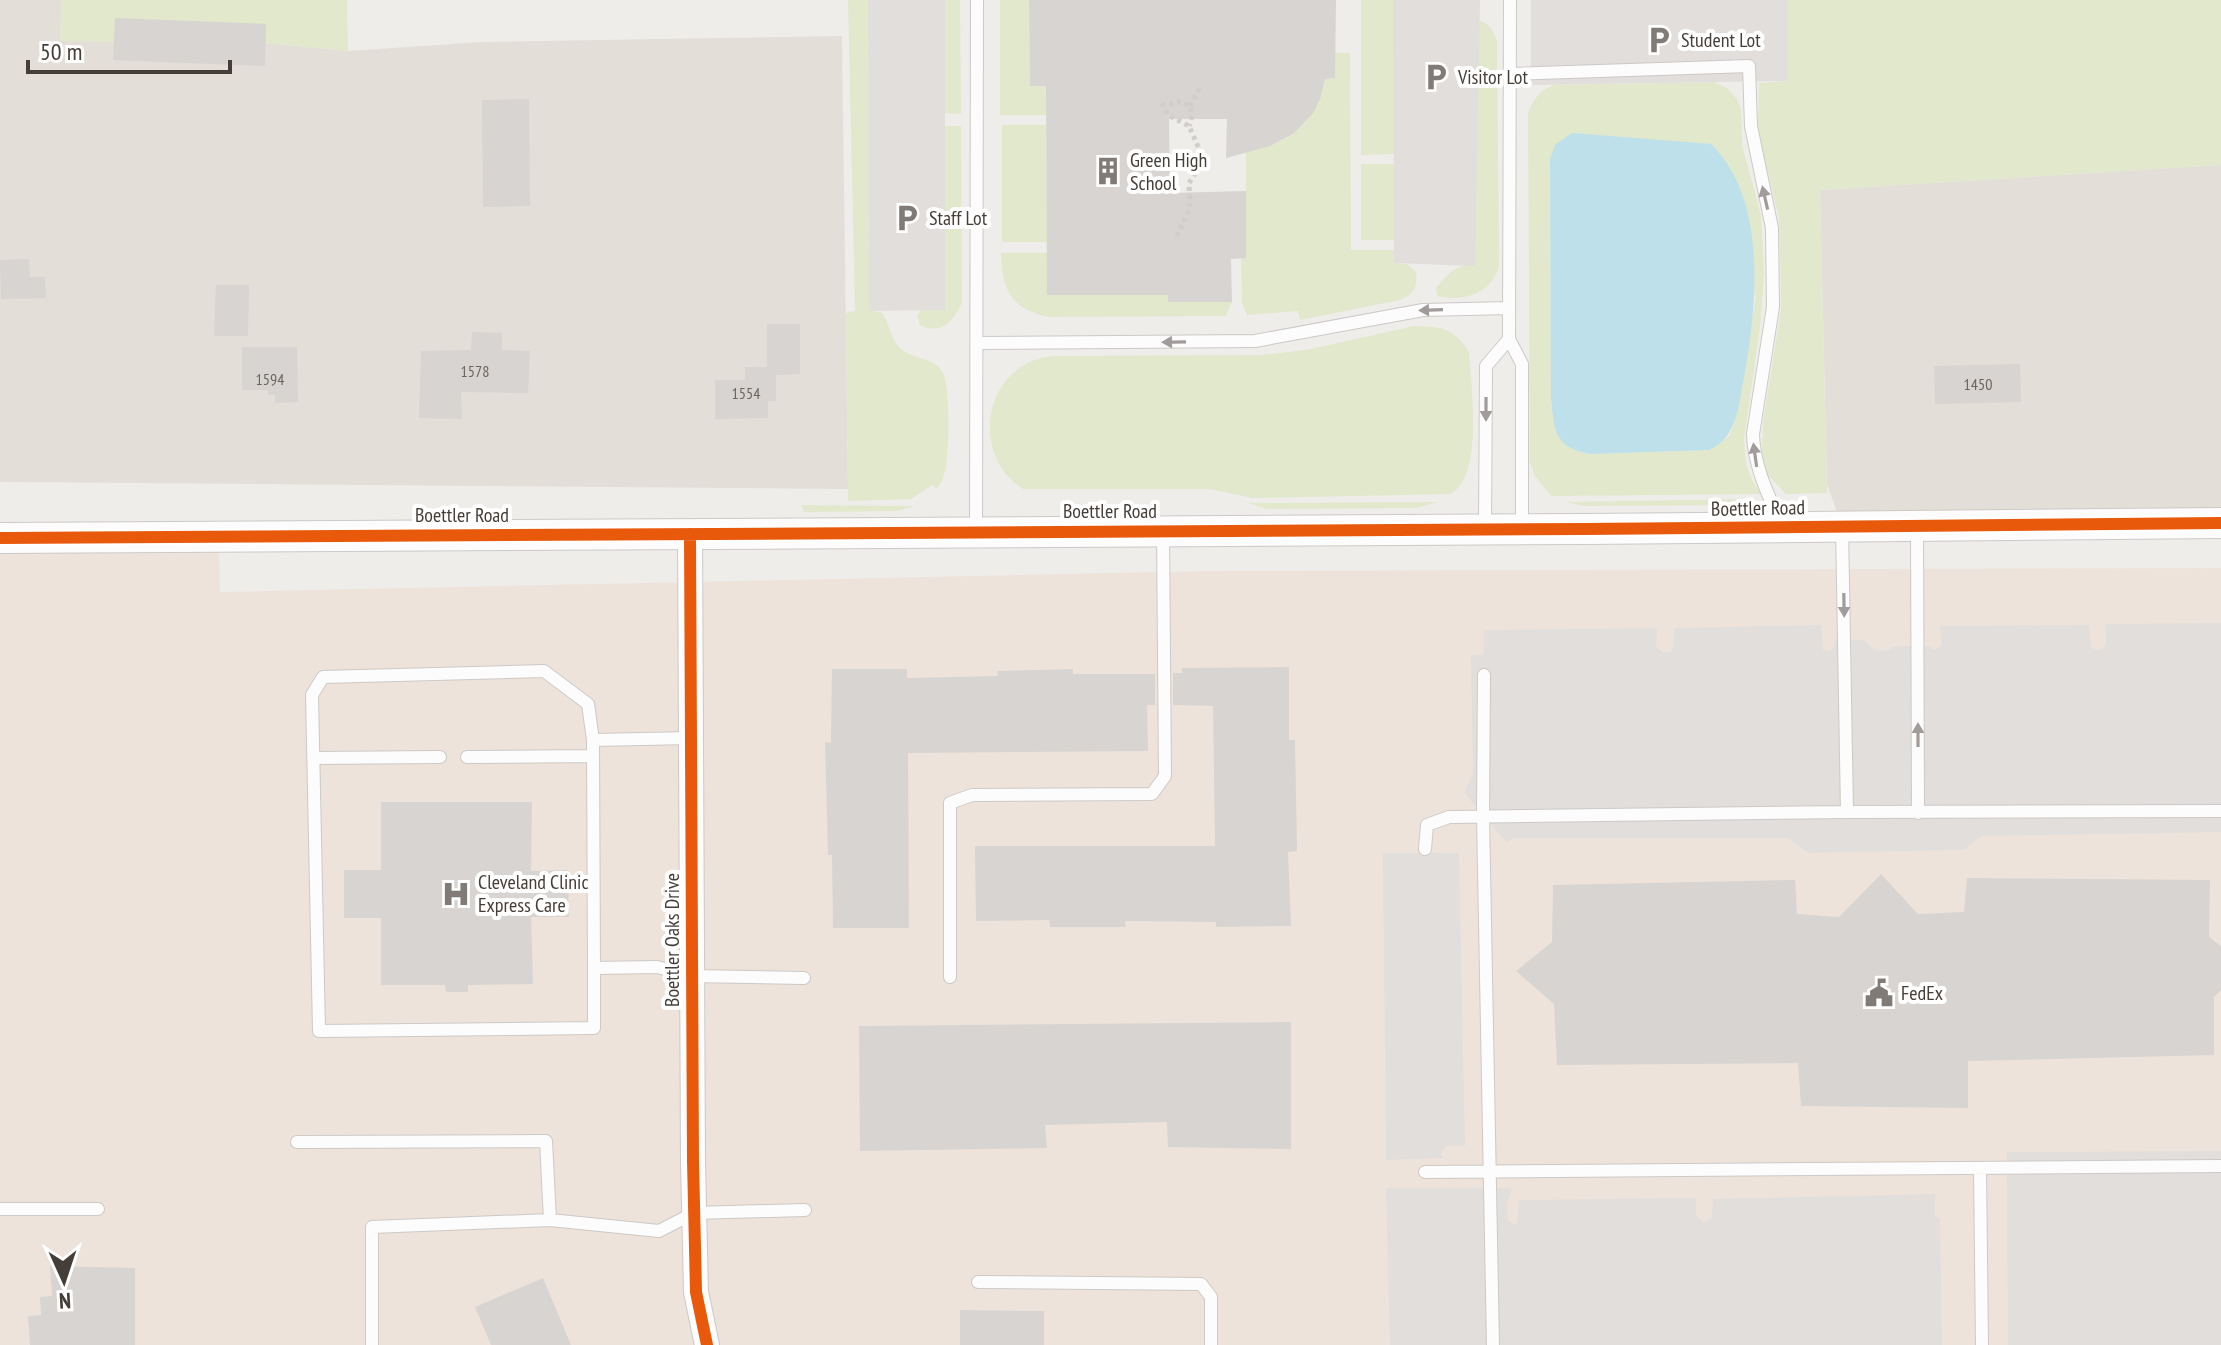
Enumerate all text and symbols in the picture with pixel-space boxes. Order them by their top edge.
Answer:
scale bar [28,24,230,74]
parking icon: Student Lot [1644,25,1674,55]
place label: Student Lot [1681,27,1761,53]
text: 50 m [40,36,82,67]
parking icon: Visitor Lot [1421,62,1451,92]
place label: Visitor Lot [1457,64,1528,90]
place label: Green High School [1130,147,1207,196]
building icon: Green High School [1093,156,1123,186]
one-way arrow [1758,185,1771,210]
parking icon: Staff Lot [892,203,922,233]
place label: Staff Lot [929,205,988,231]
one-way arrow [1418,304,1443,317]
one-way arrow [1161,336,1186,348]
house number: 1578 [461,361,489,381]
house number: 1594 [256,369,284,389]
house number: 1450 [1964,374,1992,394]
house number: 1554 [732,383,760,403]
one-way arrow [1480,397,1492,422]
one-way arrow [1748,442,1761,467]
street label: Boettler Road [1711,494,1805,522]
street label: Boettler Road [1063,498,1157,524]
street label: Boettler Road [415,502,509,528]
one-way arrow [1837,593,1850,618]
one-way arrow [1912,722,1924,747]
place label: Cleveland Clinic Express Care [478,869,589,918]
street label: Boettler Oaks Drive [659,873,685,1007]
hospital icon: Cleveland Clinic Express Care [441,879,471,909]
public building icon: FedEx [1864,978,1894,1008]
place label: FedEx [1901,980,1943,1006]
north arrow [24,1241,104,1321]
text: N [58,1287,72,1315]

